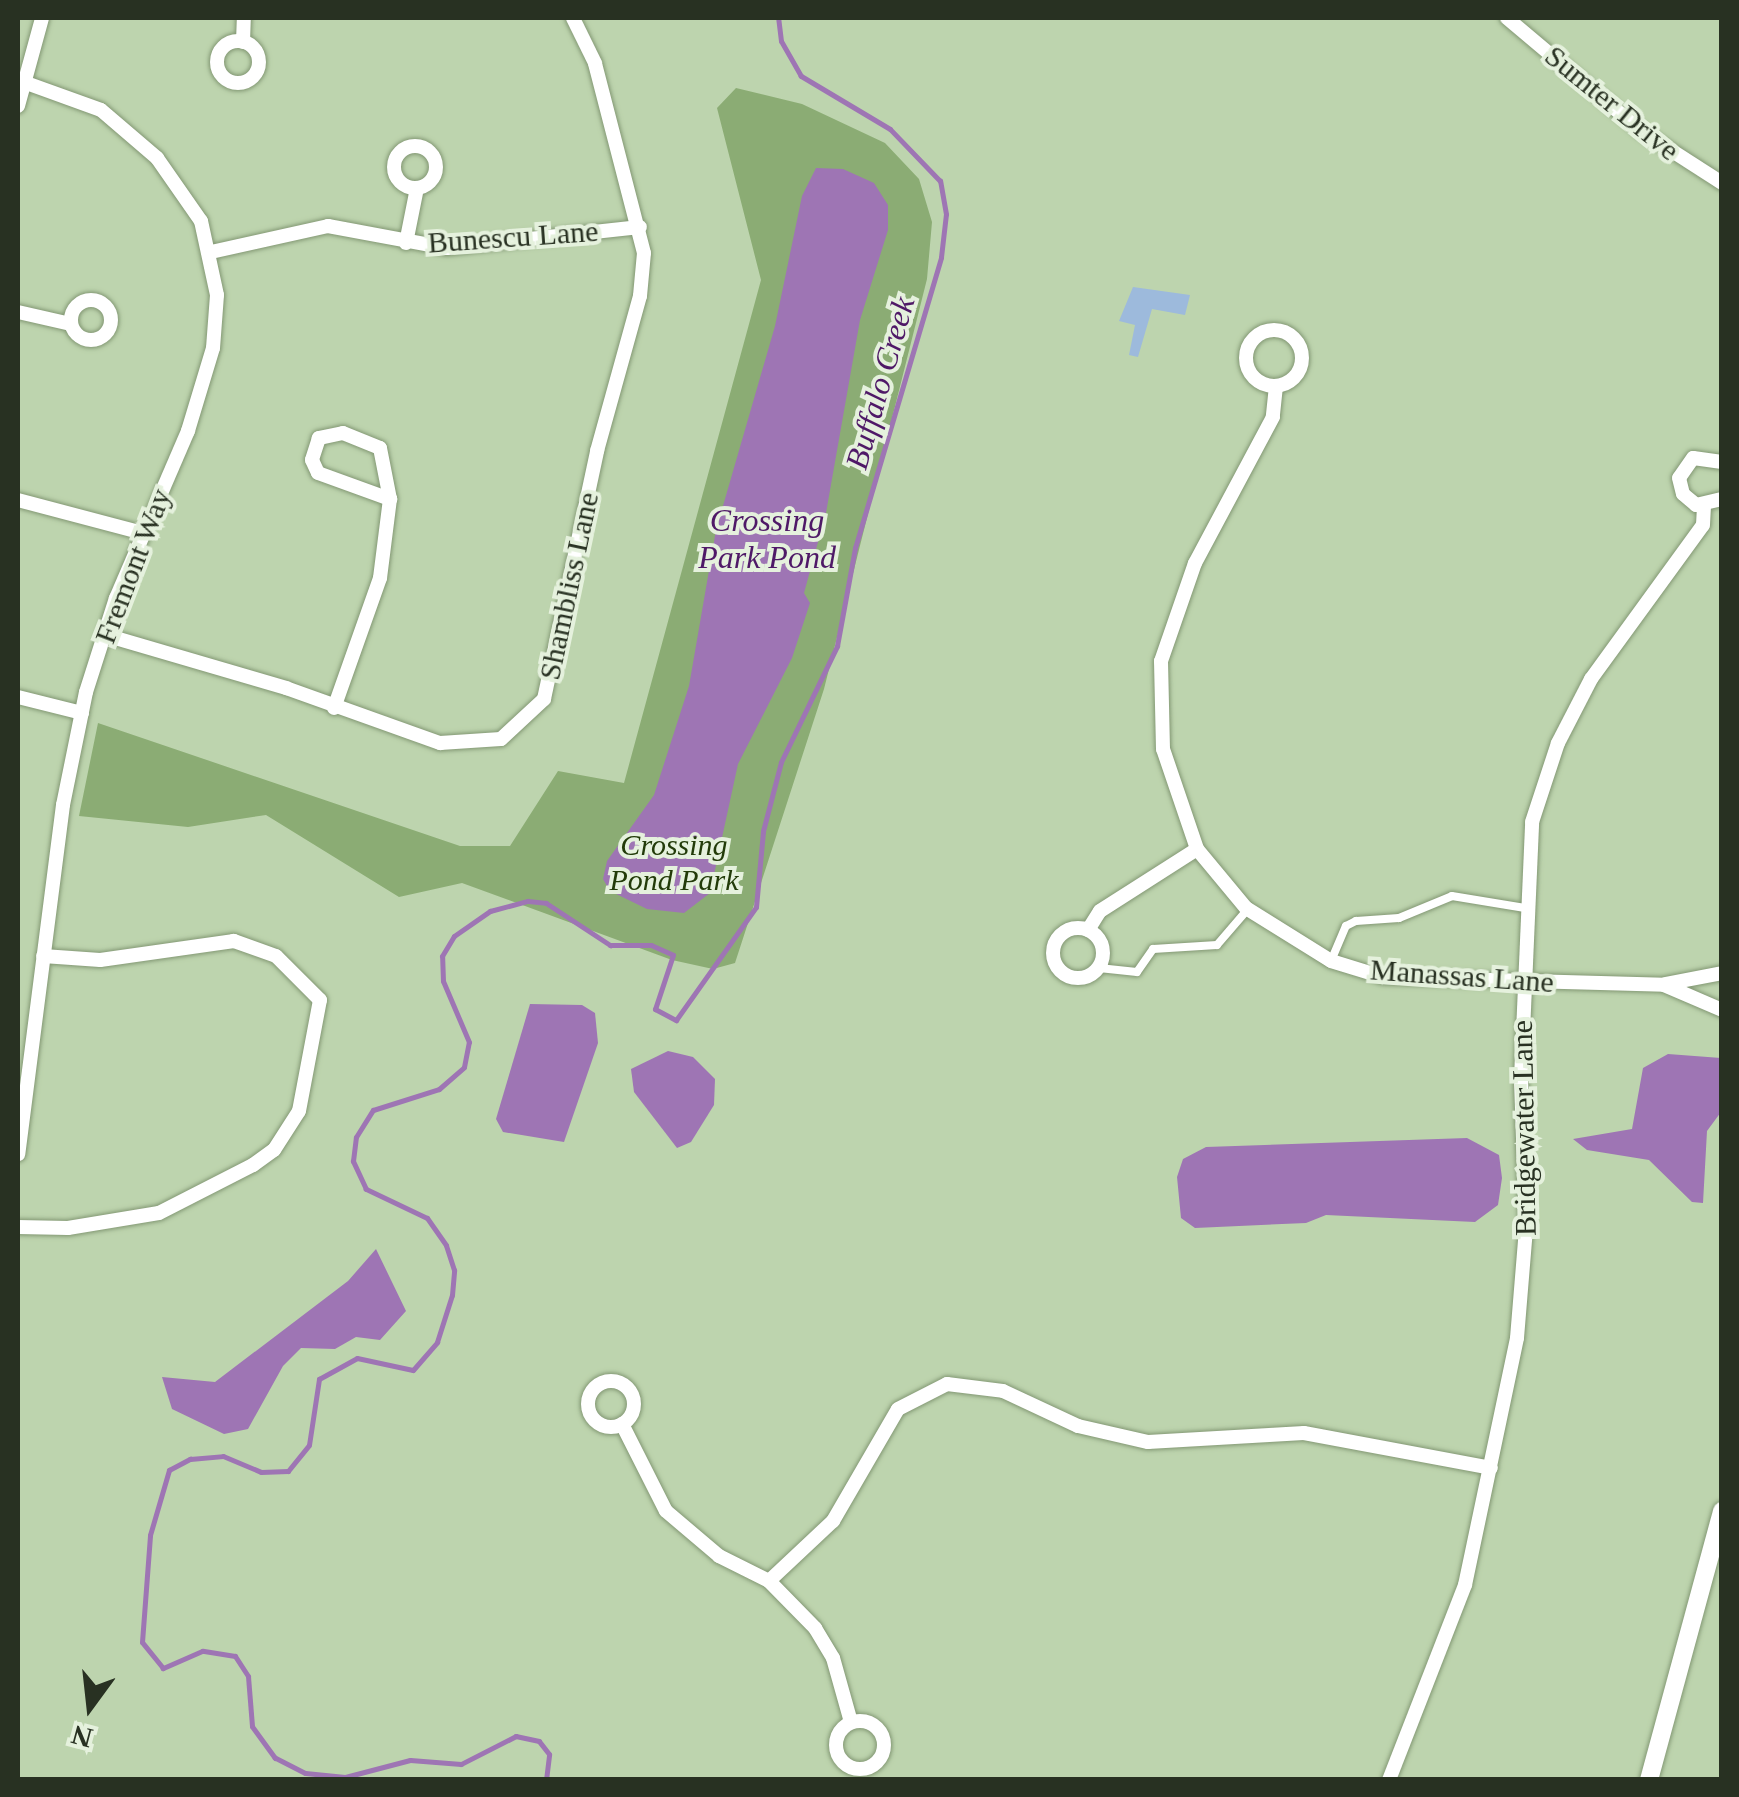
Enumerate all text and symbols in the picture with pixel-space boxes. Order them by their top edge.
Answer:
street label: Sumter Drive [1538,38,1686,168]
street label: Bunescu Lane [427,213,599,261]
water label: Buffalo Creek [837,292,923,474]
street label: Fremont Way [87,483,179,649]
street label: Shambliss Lane [532,489,606,683]
water label: Crossing Park Pond [698,502,836,577]
park label: Crossing Pond Park [609,827,739,898]
street label: Manassas Lane [1369,952,1555,1000]
street label: Bridgewater Lane [1504,1020,1544,1236]
north arrow [40,1657,140,1757]
text: N [68,1719,96,1754]

